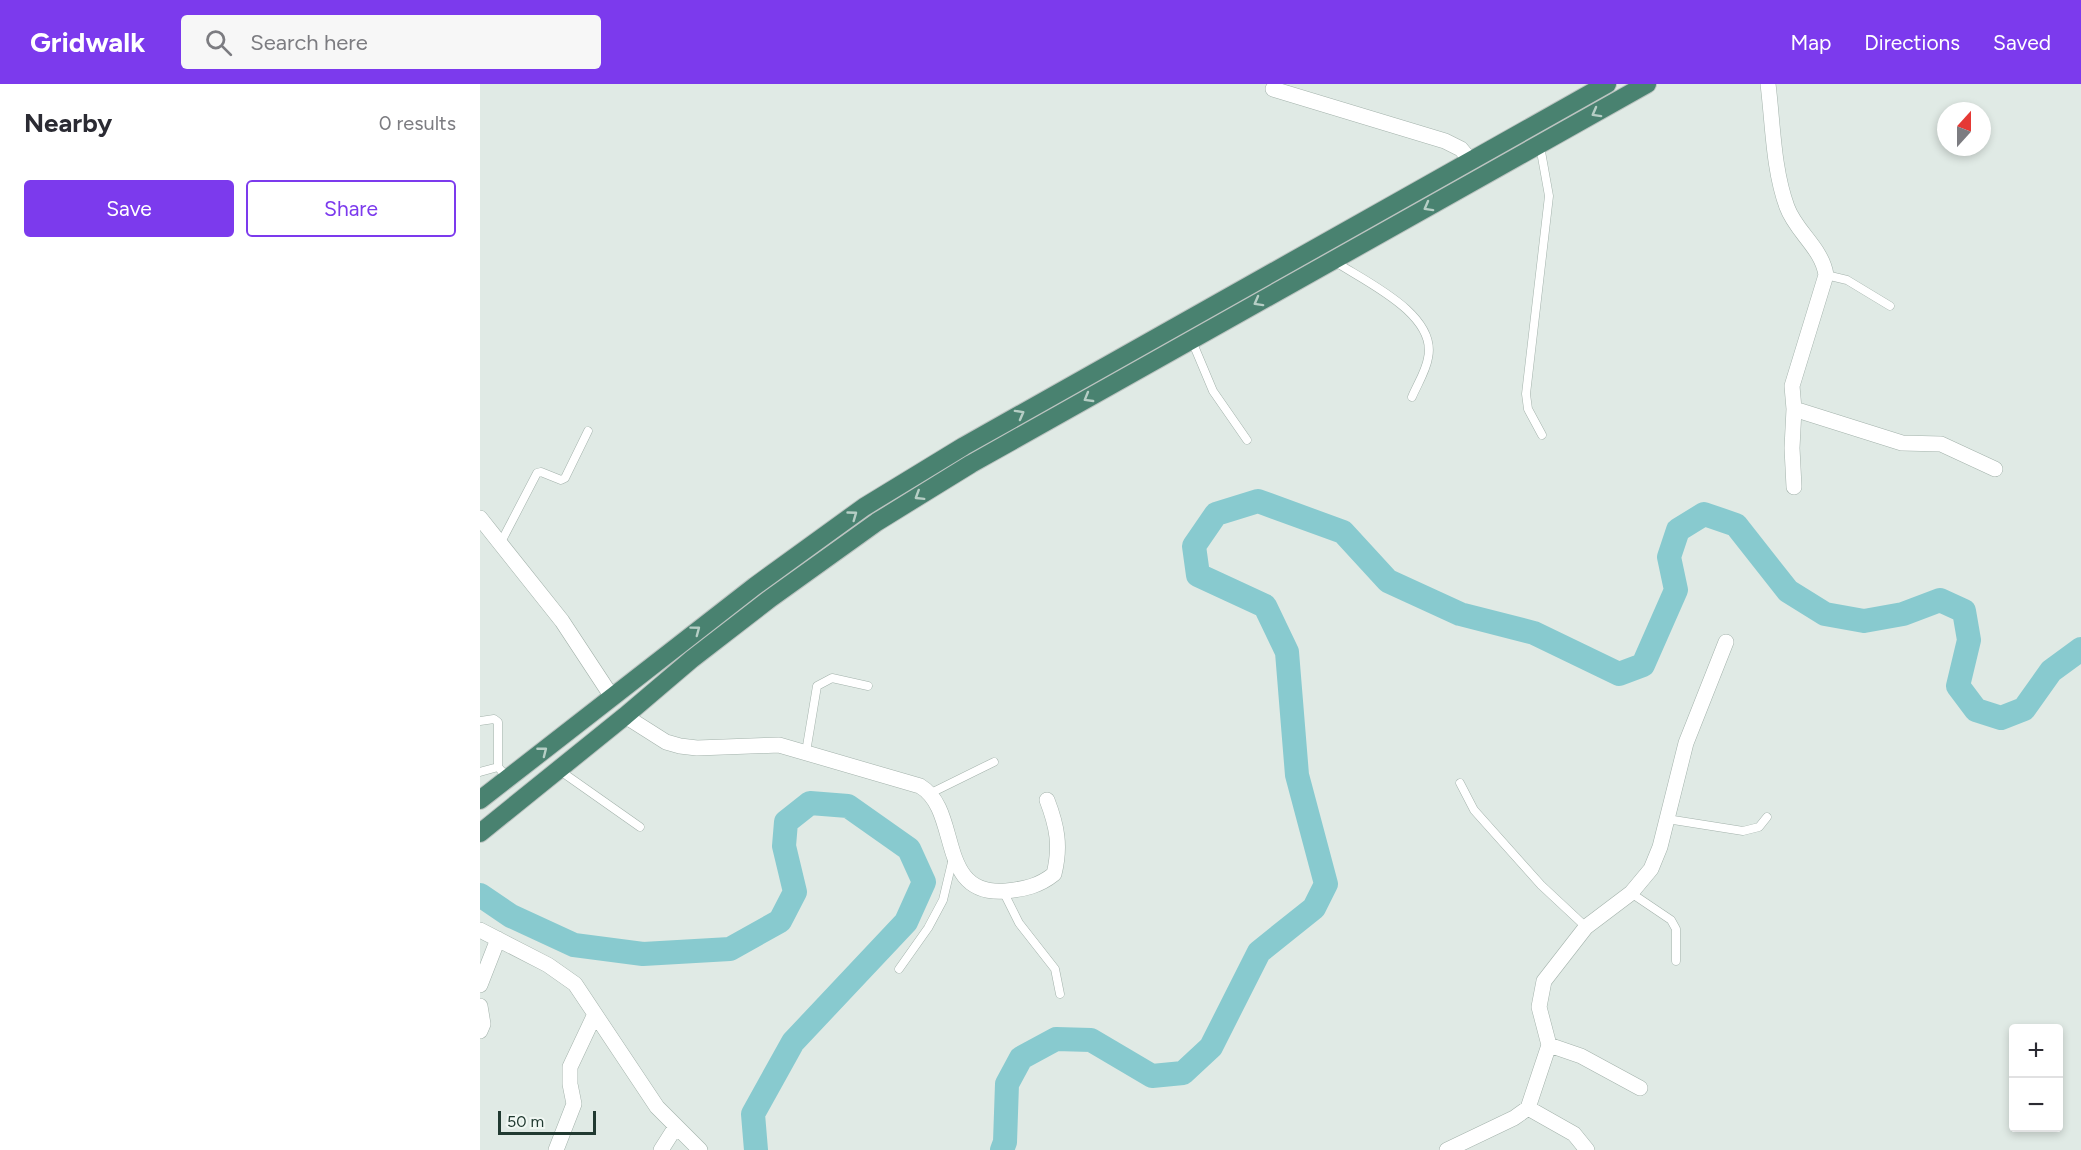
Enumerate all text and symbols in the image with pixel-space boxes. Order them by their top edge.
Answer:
search box [181,15,601,69]
text: Gridwalk [30,25,145,59]
icon: search [202,26,235,59]
text: Search here [250,29,368,56]
text: Map [1790,30,1831,55]
text: Directions [1864,30,1960,55]
text: Saved [1993,30,2051,55]
north arrow [1937,102,1991,156]
one-way arrow [1592,105,1602,117]
text: Nearby [24,107,112,139]
text: 0 results [379,111,456,135]
button: Save [24,180,234,237]
button: Share [246,180,456,237]
one-way arrow [1424,200,1434,211]
one-way arrow [1253,295,1264,306]
one-way arrow [1084,391,1094,402]
one-way arrow [1014,410,1024,421]
one-way arrow [915,488,925,500]
one-way arrow [846,511,857,522]
one-way arrow [689,627,700,638]
one-way arrow [536,747,547,758]
map controls [2009,1024,2063,1132]
button: + [2009,1024,2063,1078]
button: − [2009,1078,2063,1132]
scale bar [498,1108,596,1136]
text: 50 m [507,1112,544,1131]

